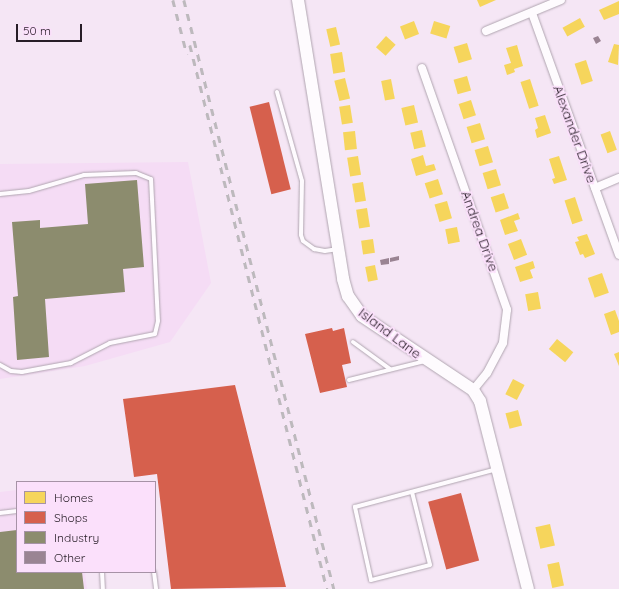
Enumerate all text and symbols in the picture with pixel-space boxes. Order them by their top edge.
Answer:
scale bar [18,16,84,42]
text: 50 m [23,23,51,38]
street label: Alexander Drive [550,83,600,185]
street label: Andrea Drive [458,188,502,274]
street label: Island Lane [355,304,425,362]
legend [16,481,156,573]
text: Homes [54,490,93,505]
text: Shops [54,510,88,525]
text: Industry [54,530,99,545]
text: Other [54,550,85,565]

